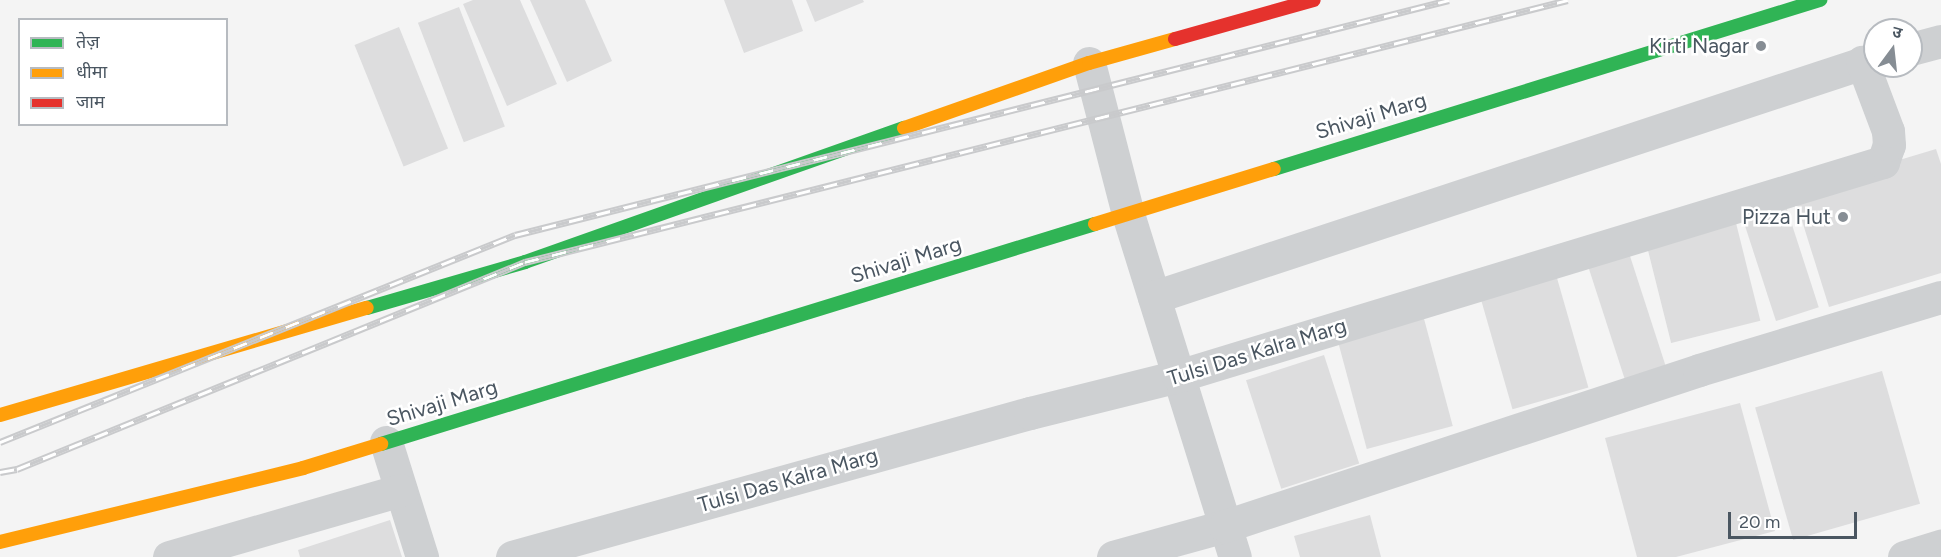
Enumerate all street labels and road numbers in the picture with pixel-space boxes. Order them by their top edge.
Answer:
street label: Shivaji Marg [1313,87,1429,145]
street label: Shivaji Marg [848,231,964,289]
street label: Tulsi Das Kalra Marg [1164,313,1350,391]
street label: Shivaji Marg [384,374,500,432]
street label: Tulsi Das Kalra Marg [695,442,881,518]

